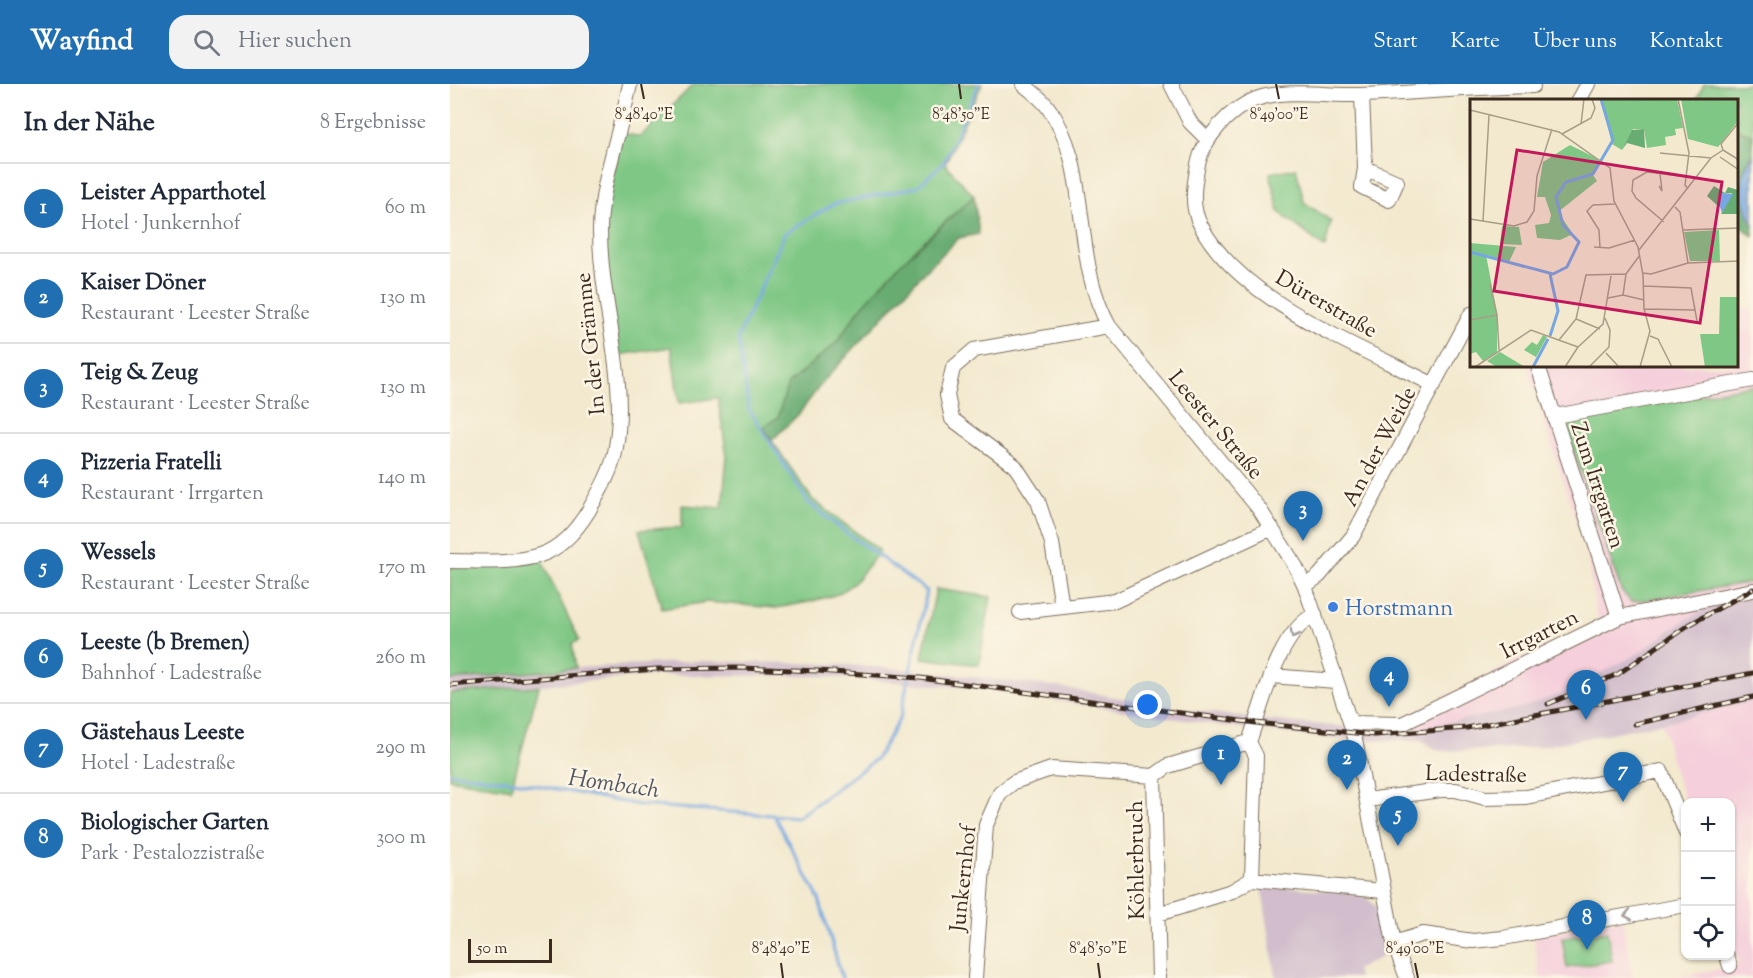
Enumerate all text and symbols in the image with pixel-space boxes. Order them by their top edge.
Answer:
search box [169,15,589,69]
text: Wayfind [30,22,133,62]
icon: search [190,26,223,59]
text: Hier suchen [238,26,352,58]
text: Start [1373,27,1417,57]
text: Karte [1450,27,1500,57]
text: Über uns [1533,27,1617,57]
text: Kontakt [1650,27,1723,57]
inset map [1470,99,1738,368]
text: In der Nähe [24,105,155,142]
text: 8°48'40"E [615,105,673,126]
text: 8°48'50"E [932,105,990,126]
text: 8°49'00"E [1250,105,1308,126]
text: 8 Ergebnisse [320,109,426,138]
text: Leister Apparthotel [81,178,266,210]
text: 1 [40,194,47,223]
text: 60 m [385,194,426,223]
text: Hotel · Junkernhof [81,210,241,239]
street label: Dürerstraße [1268,263,1383,348]
text: Kaiser Döner [81,268,206,300]
street label: In der Grämme [569,271,615,417]
text: 2 [39,284,48,313]
text: 130 m [380,284,426,313]
text: Restaurant · Leester Straße [81,300,310,329]
text: Teig & Zeug [81,358,198,390]
street label: Leester Straße [1159,364,1270,488]
text: 3 [39,374,48,403]
text: 130 m [380,374,426,403]
street label: An der Weide [1336,382,1426,513]
text: Restaurant · Leester Straße [81,390,310,419]
street label: Zum Irrgarten [1561,419,1632,553]
text: Pizzeria Fratelli [81,448,222,480]
text: 4 [38,464,49,493]
text: 140 m [378,464,426,493]
text: Restaurant · Irrgarten [81,480,264,509]
pin: 3 [1284,492,1322,541]
text: Wessels [81,538,156,570]
text: 5 [40,554,47,583]
text: 170 m [378,554,426,583]
text: Restaurant · Leester Straße [81,570,310,599]
place label: Horstmann [1345,594,1453,626]
marker: Horstmann [1326,600,1340,614]
street label: Irrgarten [1496,603,1585,669]
text: Leeste (b Bremen) [81,628,250,660]
one-way arrow [1290,628,1301,638]
text: 6 [39,644,48,673]
text: 260 m [375,644,426,673]
pin: 4 [1370,658,1408,707]
text: Bahnhof · Ladestraße [81,660,262,689]
pin: 6 [1566,670,1606,720]
your location [1133,690,1162,719]
text: Gästehaus Leeste [81,718,244,750]
text: 7 [38,734,49,763]
text: 290 m [376,734,426,763]
pin: 1 [1202,736,1240,785]
pin: 2 [1328,740,1366,790]
text: Hotel · Ladestraße [81,750,236,779]
pin: 7 [1604,752,1642,802]
street label: Ladestraße [1425,759,1527,793]
water label: Hombach [566,762,662,808]
pin: 5 [1378,796,1418,846]
map controls [1681,798,1735,960]
button: + [1681,798,1735,852]
street label: Köhlerbruch [1121,800,1155,920]
text: Biologischer Garten [81,808,269,840]
street label: Junkernhof [943,822,987,934]
text: 8 [39,824,49,853]
text: 300 m [376,824,426,853]
text: Park · Pestalozzistraße [81,840,265,869]
button: − [1681,852,1735,906]
pin: 8 [1568,900,1606,950]
button: locate [1681,906,1735,960]
one-way arrow [1623,908,1633,921]
scale bar [468,936,552,964]
text: 50 m [477,938,508,961]
text: 8°48'40"E [752,939,810,960]
text: 8°48'50"E [1069,939,1127,960]
text: 8°49'00"E [1386,939,1444,960]

